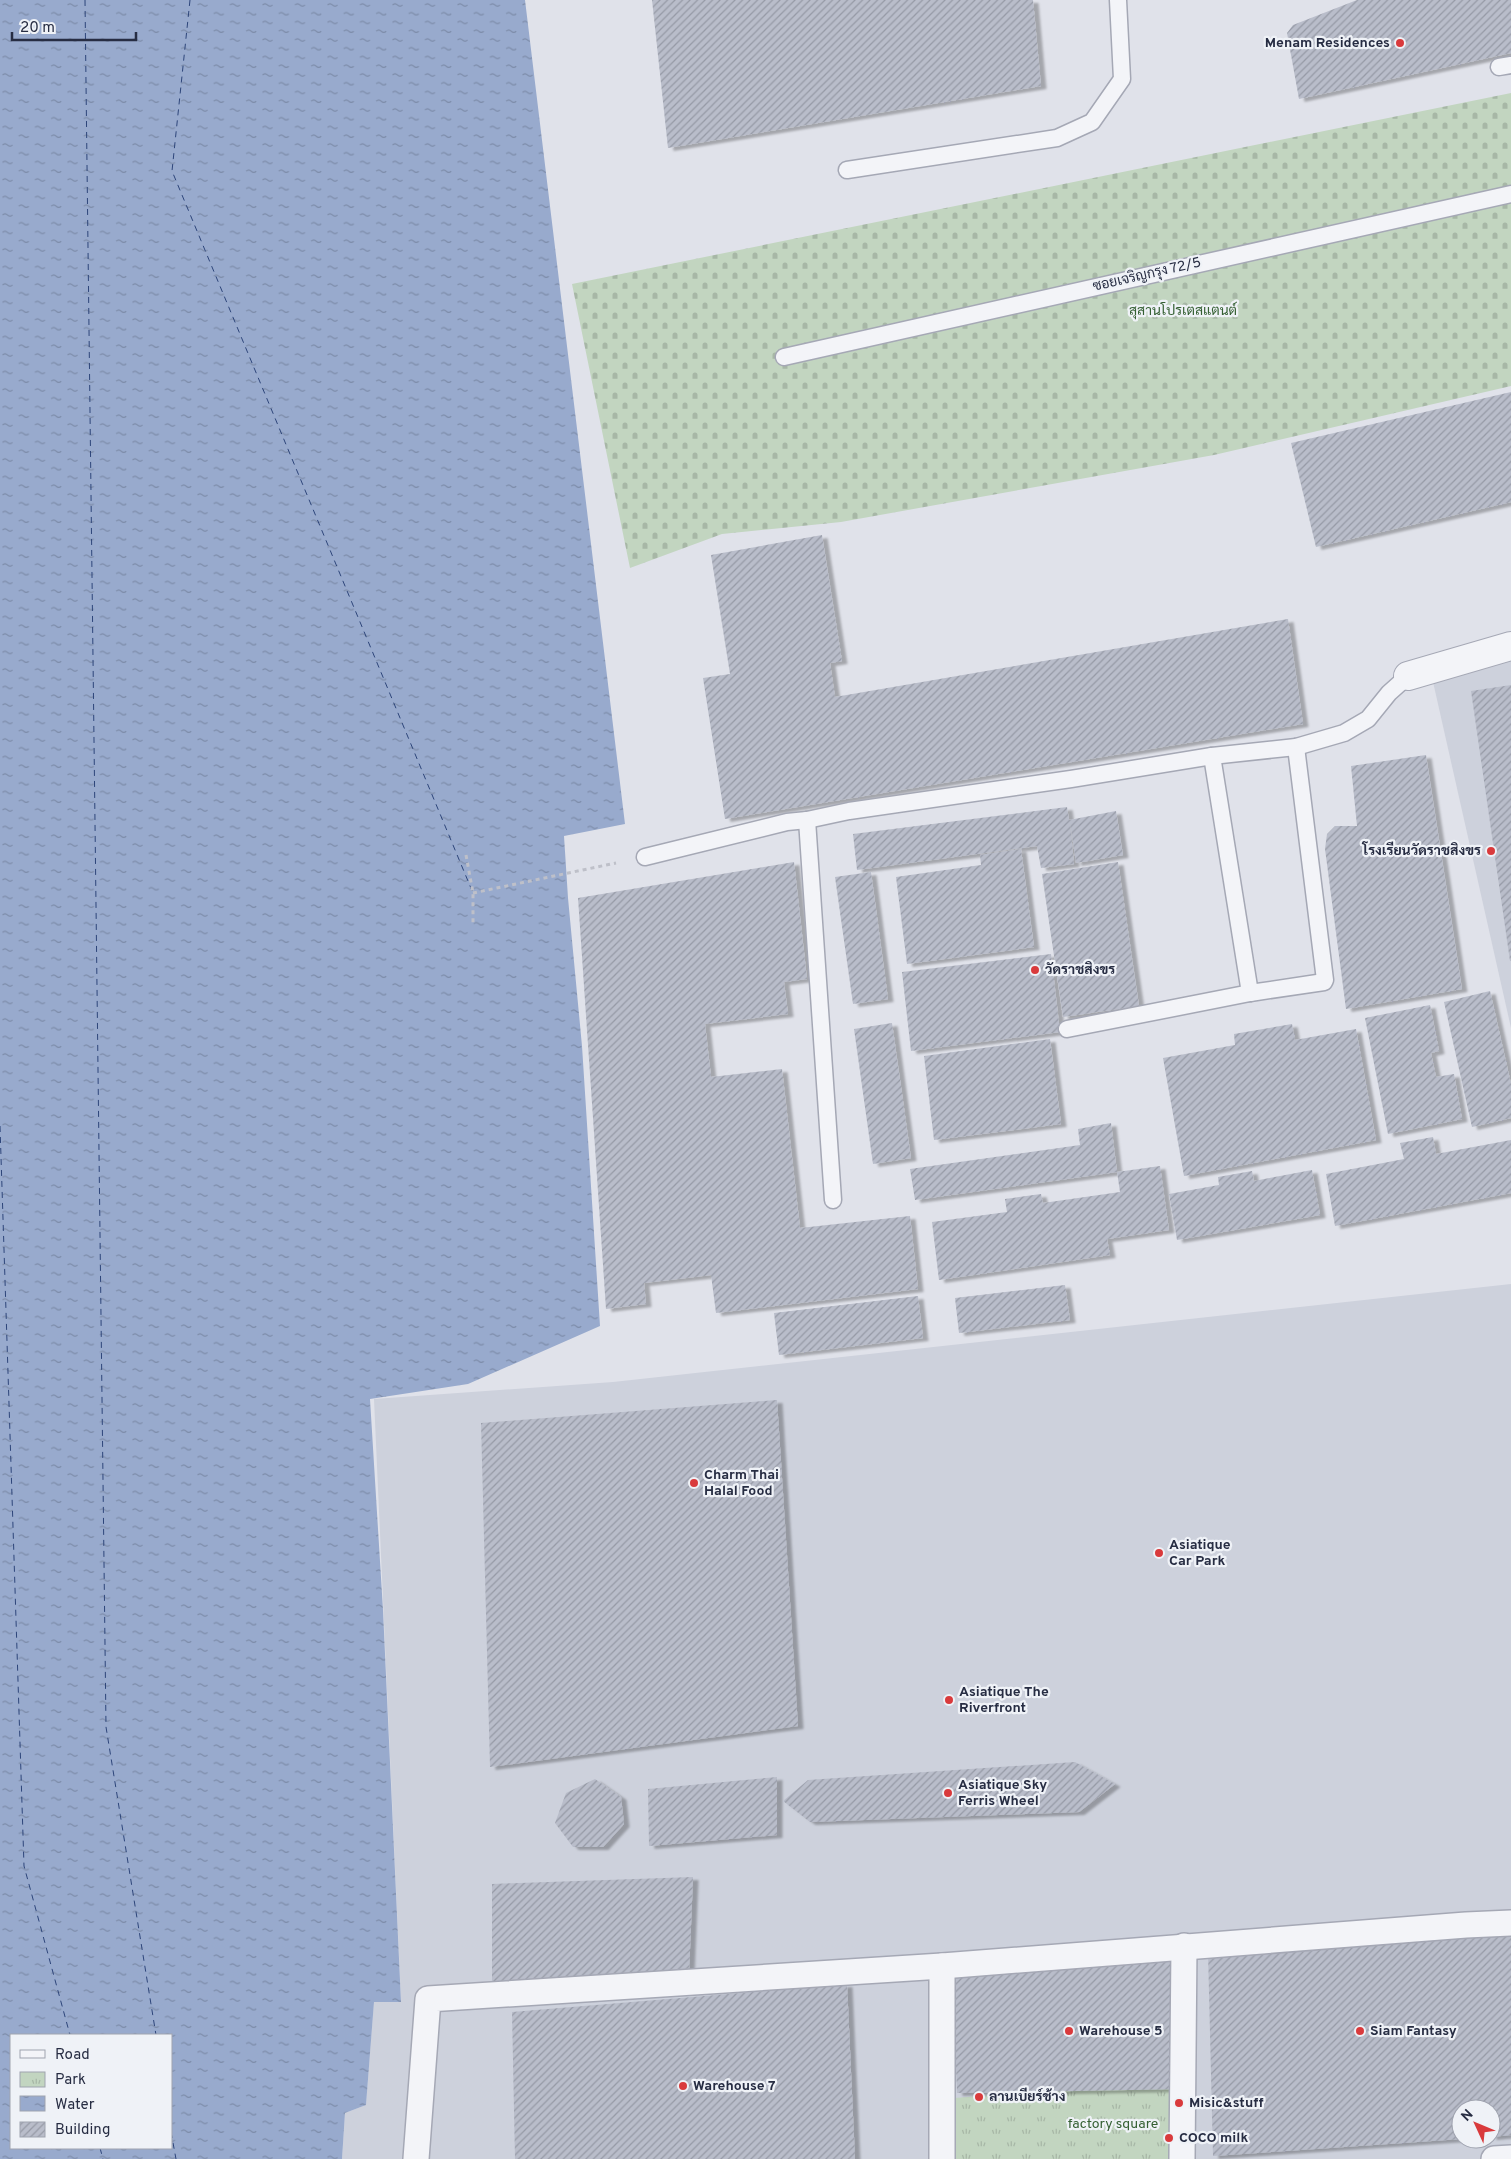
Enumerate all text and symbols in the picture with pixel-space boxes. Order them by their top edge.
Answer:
scale bar [12,10,136,42]
text: 20 m [20,19,55,38]
place label: Menam Residences [1265,35,1390,52]
marker: Menam Residences [1394,37,1406,49]
street label: ซอยเจริญกรุง 72/5 [1091,253,1203,296]
park label: สุสานโปรเตสแตนต์ [1129,301,1237,320]
place label: โรงเรียนวัดราชสิงขร [1361,841,1481,860]
marker: โรงเรียนวัดราชสิงขร [1485,845,1497,857]
place label: วัดราชสิงขร [1045,961,1115,979]
marker: วัดราชสิงขร [1029,964,1041,976]
place label: Charm Thai Halal Food [704,1467,779,1500]
marker: Charm Thai Halal Food [688,1477,700,1489]
place label: Asiatique Car Park [1169,1537,1231,1570]
marker: Asiatique Car Park [1153,1547,1165,1559]
place label: Asiatique The Riverfront [959,1684,1049,1717]
marker: Asiatique The Riverfront [943,1694,955,1706]
place label: Asiatique Sky Ferris Wheel [958,1777,1047,1810]
marker: Asiatique Sky Ferris Wheel [942,1787,954,1799]
place label: Warehouse 5 [1079,2023,1163,2040]
place label: Siam Fantasy [1370,2023,1457,2040]
marker: Warehouse 5 [1063,2025,1075,2037]
marker: Siam Fantasy [1354,2025,1366,2037]
legend [10,2034,172,2149]
text: Road [55,2046,90,2065]
text: Park [55,2071,86,2090]
place label: Warehouse 7 [693,2078,776,2095]
marker: Warehouse 7 [677,2080,689,2092]
place label: ลานเบียร์ช้าง [989,2087,1066,2106]
marker: ลานเบียร์ช้าง [973,2091,985,2103]
place label: Misic&stuff [1189,2095,1264,2112]
text: Water [55,2096,95,2115]
marker: Misic&stuff [1173,2097,1185,2109]
north arrow [1451,2099,1501,2149]
text: N [1458,2106,1477,2126]
park label: factory square [1068,2116,1158,2133]
text: Building [55,2121,110,2140]
place label: COCO milk [1179,2130,1248,2147]
marker: COCO milk [1163,2132,1175,2144]

